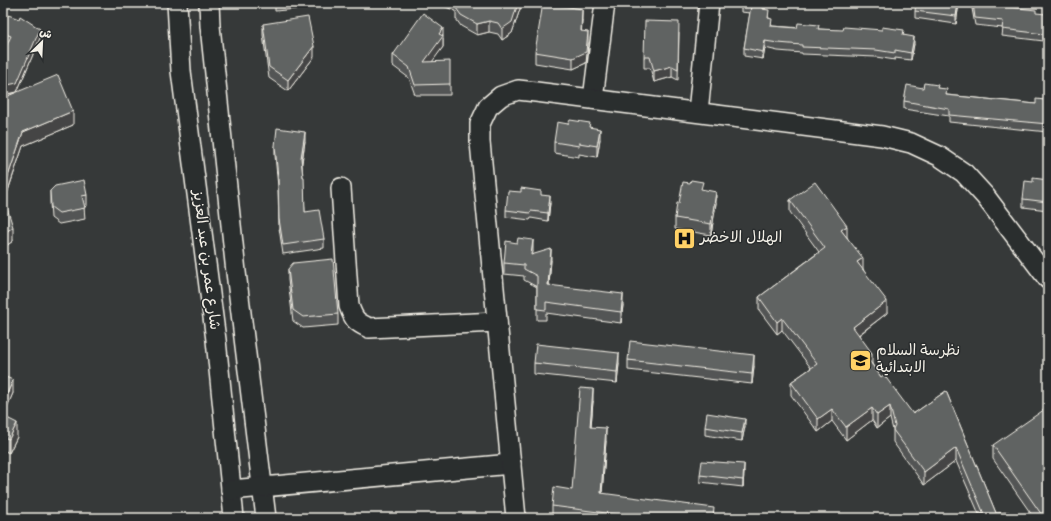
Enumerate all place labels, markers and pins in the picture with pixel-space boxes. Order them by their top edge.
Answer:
hospital icon: الهلال الاخضر [672,225,698,251]
place label: الهلال الاخضر [699,228,782,248]
place label: نظرسة السلام الابتدائية [876,341,960,378]
school or university icon: نظرسة السلام الابتدائية [847,347,873,373]

